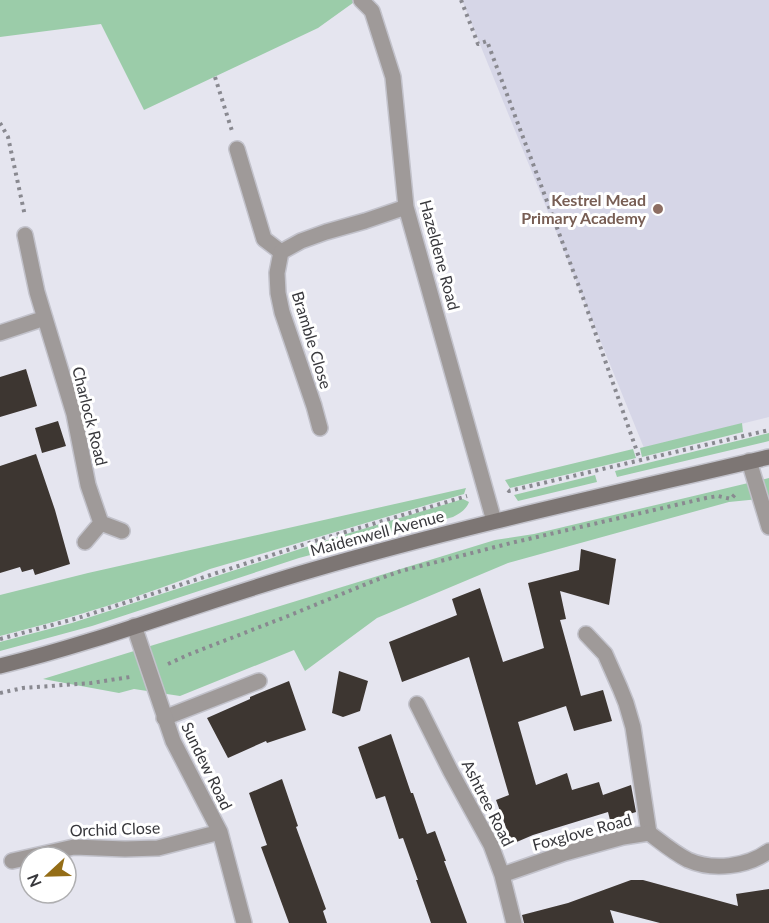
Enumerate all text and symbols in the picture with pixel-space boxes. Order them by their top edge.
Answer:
place label: Kestrel Mead Primary Academy [521,190,647,227]
street label: Hazeldene Road [417,198,464,312]
marker: Kestrel Mead Primary Academy [651,202,665,216]
street label: Bramble Close [289,289,336,391]
street label: Charlock Road [69,364,112,467]
street label: Maidenwell Avenue [308,506,446,560]
street label: Sundew Road [178,719,237,813]
street label: Ashtree Road [459,756,518,849]
street label: Foxglove Road [530,809,634,854]
street label: Orchid Close [69,817,161,840]
north arrow [18,845,78,905]
text: N [23,872,45,890]

